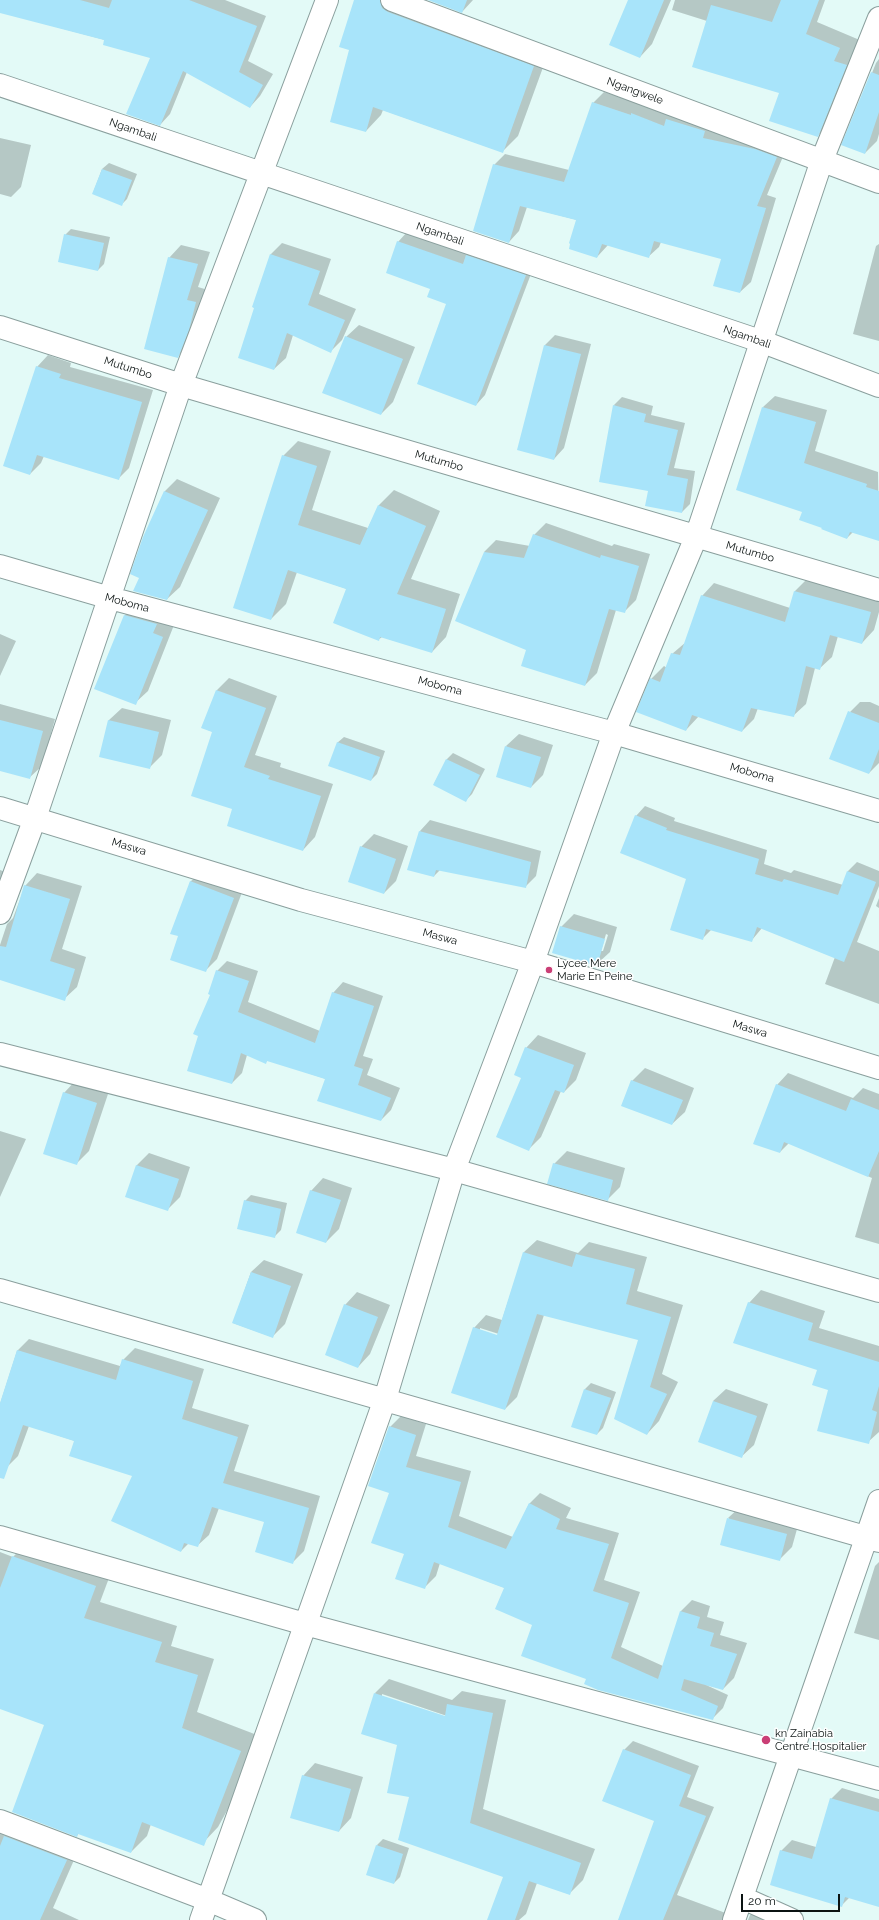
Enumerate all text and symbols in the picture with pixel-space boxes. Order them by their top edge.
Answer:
street label: Ngangwele [605,75,665,107]
street label: Ngambali [107,116,159,144]
street label: Ngambali [414,220,466,248]
street label: Ngambali [721,323,773,351]
street label: Mutumbo [102,354,154,382]
street label: Mutumbo [413,448,465,474]
street label: Mutumbo [724,539,776,565]
street label: Moboma [103,591,151,615]
street label: Moboma [416,674,464,698]
street label: Moboma [728,760,776,786]
street label: Maswa [110,835,148,859]
street label: Maswa [421,926,459,948]
place label: Lycee Mere Marie En Peine [557,957,632,983]
marker: Lycee Mere Marie En Peine [544,965,554,975]
street label: Maswa [731,1017,769,1041]
place label: kn Zainabia Centre Hospitalier [775,1727,866,1753]
marker: kn Zainabia Centre Hospitalier [760,1734,772,1746]
scale bar [743,1886,842,1912]
text: 20 m [748,1894,776,1908]

